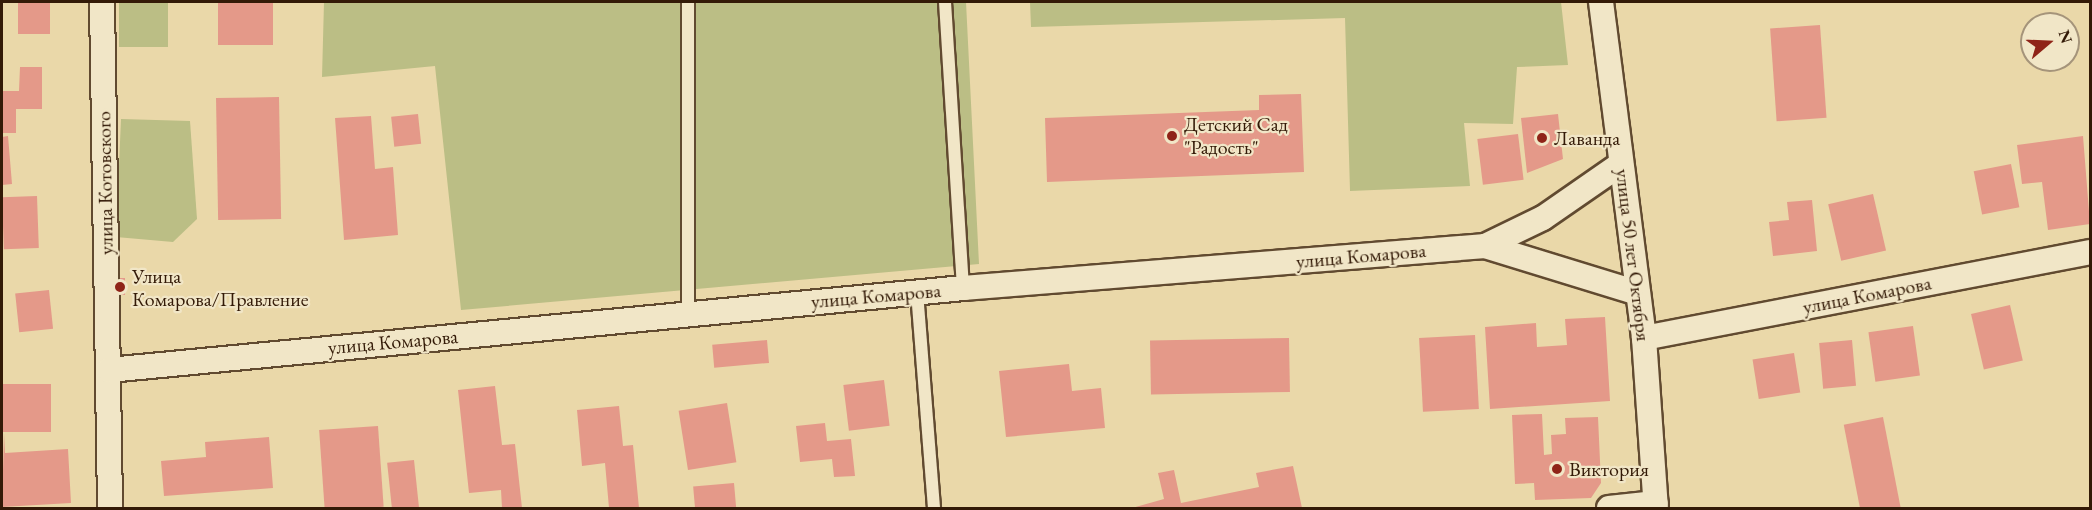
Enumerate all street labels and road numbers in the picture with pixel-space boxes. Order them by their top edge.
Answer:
street label: улица Котовского [92,111,118,255]
street label: улица 50 лет Октября [1611,167,1655,343]
street label: улица Комарова [1295,238,1427,274]
street label: улица Комарова [1801,271,1933,319]
street label: улица Комарова [810,278,942,314]
street label: улица Комарова [327,324,459,360]

